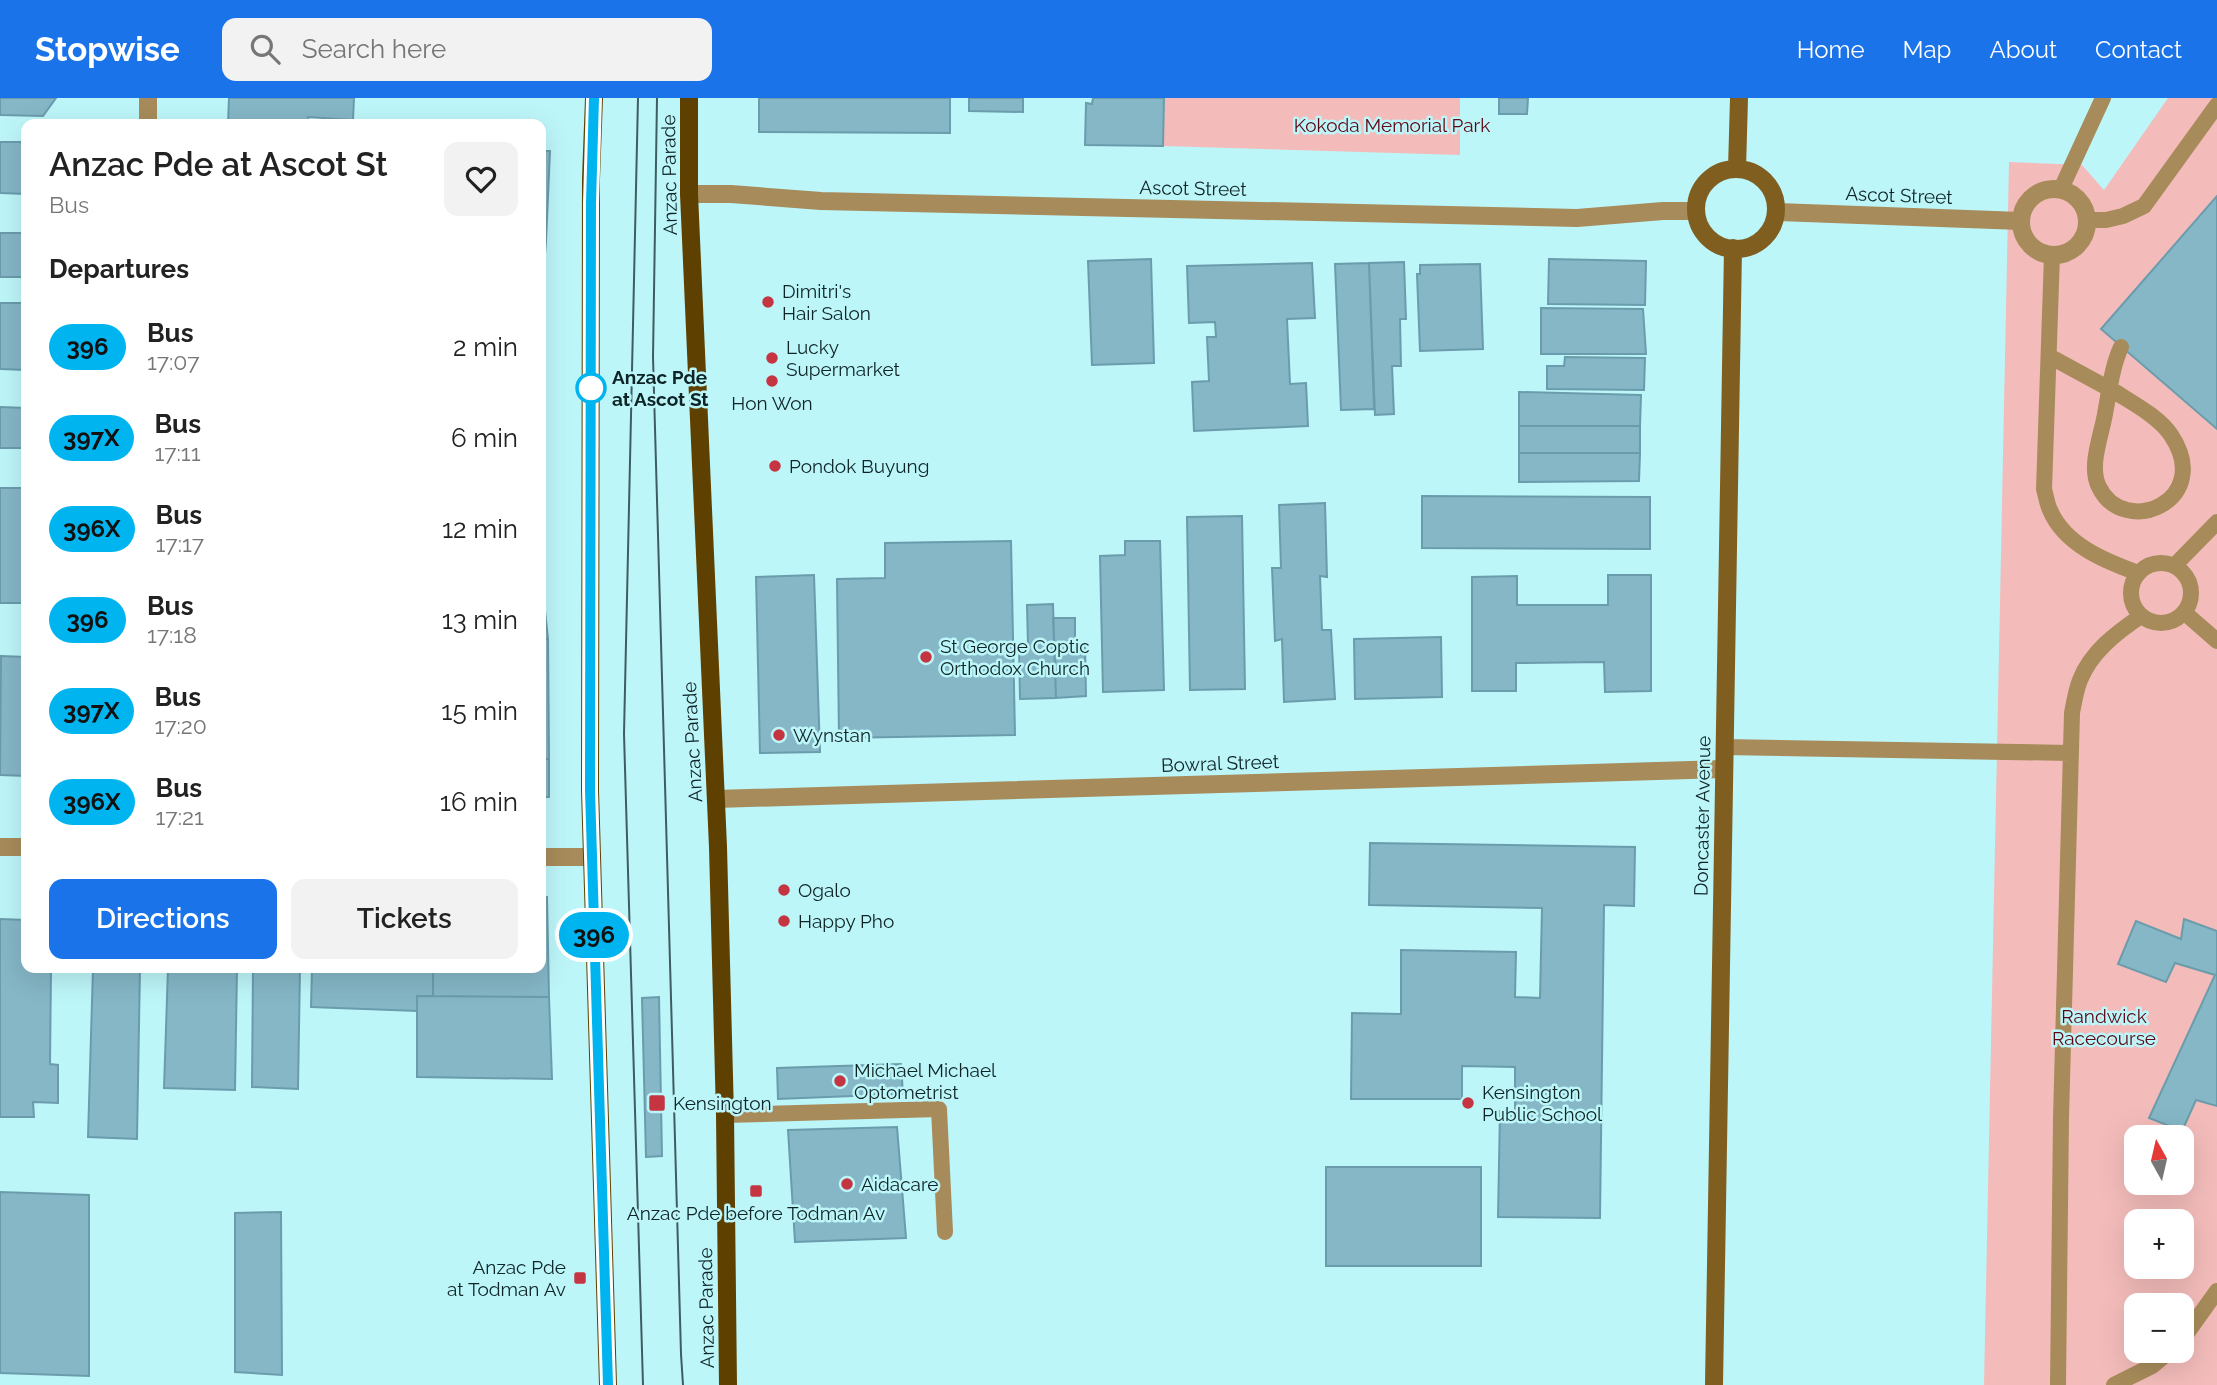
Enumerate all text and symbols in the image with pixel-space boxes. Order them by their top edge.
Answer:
search box [222,18,712,81]
text: Stopwise [35,30,180,69]
icon: search [246,30,284,68]
text: Search here [302,34,446,64]
text: Home [1797,35,1865,64]
text: Map [1903,35,1951,64]
text: About [1989,35,2057,64]
text: Contact [2095,35,2182,64]
street label: Anzac Parade [657,114,681,236]
park label: Kokoda Memorial Park [1294,114,1490,136]
button: heart [444,142,518,216]
text: Anzac Pde at Ascot St [49,145,388,184]
street label: Ascot Street [1139,176,1247,200]
street label: Ascot Street [1845,182,1954,208]
text: Bus [49,191,89,218]
text: Departures [49,254,189,284]
place label: Dimitri's Hair Salon [782,280,871,324]
marker: Dimitri's Hair Salon [760,294,776,310]
text: Bus [147,318,194,348]
text: 396 [66,332,109,361]
text: 2 min [453,332,518,362]
place label: Lucky Supermarket [786,336,900,380]
text: 17:07 [147,348,200,375]
marker: Lucky Supermarket [764,350,780,366]
place label: Anzac Pde at Ascot St [612,366,709,410]
marker: Anzac Pde at Ascot St [576,373,606,403]
marker: Hon Won [764,373,780,389]
place label: Hon Won [731,392,813,414]
text: Bus [155,409,201,439]
text: 397X [63,423,120,452]
text: 6 min [451,423,518,453]
text: 17:11 [155,439,201,466]
place label: Pondok Buyung [789,455,929,477]
marker: Pondok Buyung [767,458,783,474]
text: Bus [156,500,202,530]
text: 396X [63,514,121,543]
text: 12 min [442,514,518,544]
text: 17:17 [156,530,204,557]
text: Bus [147,591,194,621]
text: 396 [66,605,109,634]
text: 13 min [442,605,518,635]
text: 17:18 [147,621,197,648]
place label: St George Coptic Orthodox Church [940,635,1090,679]
marker: St George Coptic Orthodox Church [918,649,934,665]
street label: Anzac Parade [678,681,706,803]
text: Bus [155,682,201,712]
text: 397X [63,696,120,725]
text: 15 min [441,696,518,726]
text: 17:20 [155,712,207,739]
place label: Wynstan [793,724,871,746]
marker: Wynstan [771,727,787,743]
street label: Doncaster Avenue [1690,736,1714,896]
street label: Bowral Street [1161,750,1280,776]
text: Bus [156,773,202,803]
text: 396X [63,787,121,816]
text: 16 min [440,787,518,817]
text: 17:21 [156,803,204,830]
button: Directions [49,879,277,959]
button: Tickets [291,879,518,959]
place label: Ogalo [798,879,851,901]
marker: Ogalo [776,882,792,898]
place label: Happy Pho [798,910,894,932]
line badge: 396 [554,912,634,958]
marker: Happy Pho [776,913,792,929]
text: 396 [573,920,615,949]
park label: Randwick Racecourse [2052,1005,2156,1049]
place label: Michael Michael Optometrist [854,1059,997,1103]
marker: Michael Michael Optometrist [832,1073,848,1089]
place label: Kensington Public School [1482,1081,1603,1125]
place label: Kensington [673,1092,772,1114]
marker: Kensington [647,1093,667,1113]
marker: Kensington Public School [1460,1095,1476,1111]
north arrow [2124,1125,2194,1195]
map controls [2124,1125,2194,1363]
place label: Aidacare [861,1173,938,1195]
marker: Aidacare [839,1176,855,1192]
marker: Anzac Pde before Todman Av [748,1183,764,1199]
place label: Anzac Pde before Todman Av [627,1202,885,1224]
button: + [2124,1209,2194,1279]
street label: Anzac Parade [694,1247,718,1369]
place label: Anzac Pde at Todman Av [447,1256,566,1300]
marker: Anzac Pde at Todman Av [572,1270,588,1286]
button: − [2124,1293,2194,1363]

